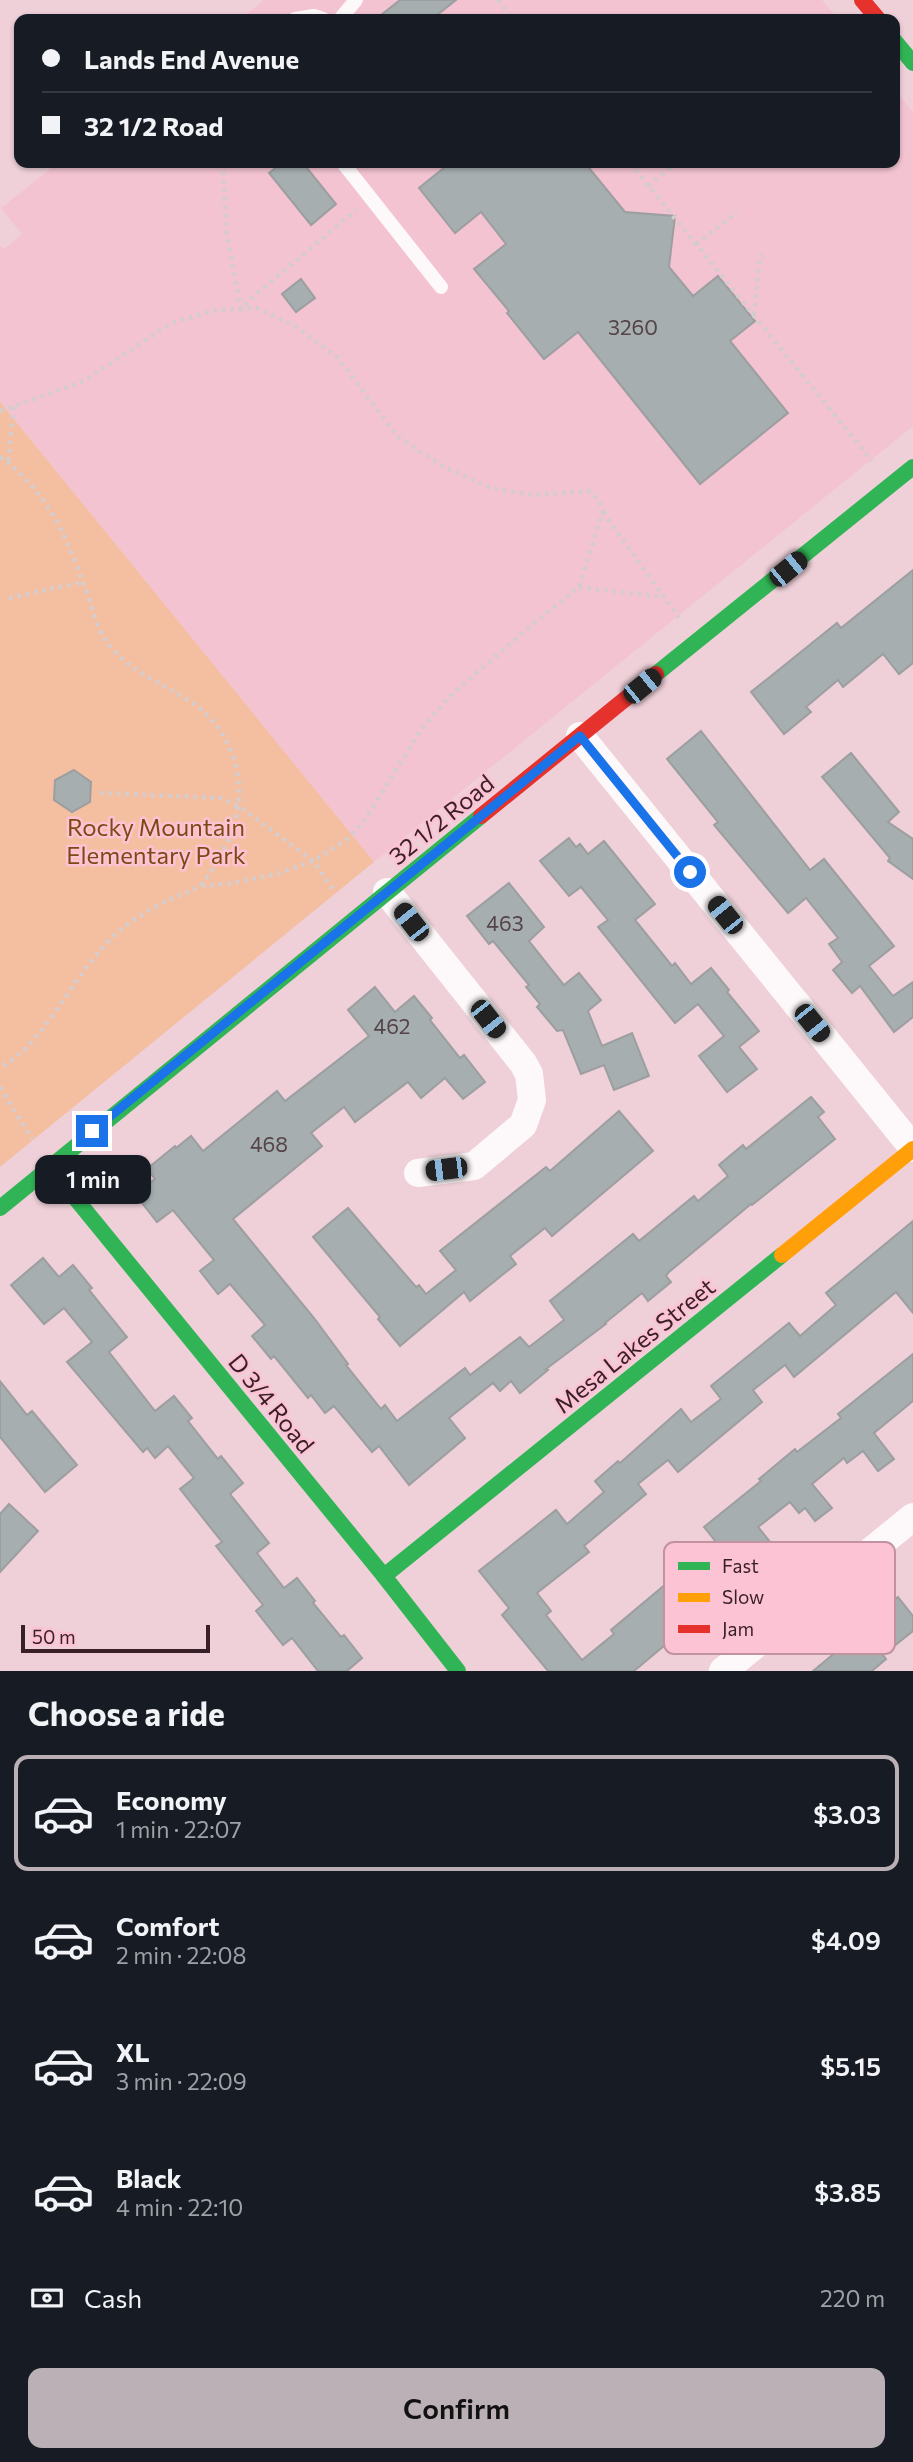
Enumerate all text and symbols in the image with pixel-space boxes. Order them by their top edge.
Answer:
text: Lands End Avenue [84,43,299,74]
text: 32 1/2 Road [84,110,224,141]
house number: 3260 [608,314,658,339]
car [766,548,811,590]
car [620,665,665,707]
street label: 32 1/2 Road [383,768,499,870]
park label: Rocky Mountain Elementary Park [66,812,246,869]
route start [674,856,706,888]
car [704,892,747,938]
car [390,899,433,945]
house number: 463 [486,910,524,935]
car [467,996,510,1042]
car [791,1000,834,1046]
house number: 462 [374,1013,410,1038]
route end [76,1115,108,1147]
house number: 468 [250,1131,288,1156]
callout: 1 min [34,1156,150,1204]
car [424,1156,469,1182]
text: 1 min [66,1165,120,1193]
street label: Mesa Lakes Street [548,1271,720,1419]
street label: D 3/4 Road [223,1347,321,1459]
legend [664,1542,895,1654]
text: Fast [722,1554,759,1577]
text: Slow [722,1585,764,1608]
text: Jam [722,1617,754,1640]
scale bar [21,1622,210,1654]
text: 50 m [32,1625,76,1648]
text: Choose a ride [28,1693,225,1733]
icon: car [32,1782,95,1845]
text: Economy [116,1784,227,1815]
text: $3.03 [813,1798,881,1829]
text: 1 min · 22:07 [116,1815,242,1843]
icon: car [32,1908,95,1971]
text: Comfort [116,1910,219,1941]
text: $4.09 [811,1924,881,1955]
text: 2 min · 22:08 [116,1941,246,1969]
icon: car [32,2034,95,2097]
text: XL [116,2036,150,2067]
text: $5.15 [820,2050,881,2081]
text: 3 min · 22:09 [116,2067,247,2095]
icon: car [32,2160,95,2223]
text: Black [116,2162,182,2193]
text: $3.85 [814,2176,881,2207]
text: 4 min · 22:10 [116,2193,243,2221]
icon: cash [28,2279,66,2317]
text: Cash [84,2282,142,2313]
text: 220 m [820,2284,885,2312]
button: Confirm [28,2368,885,2448]

